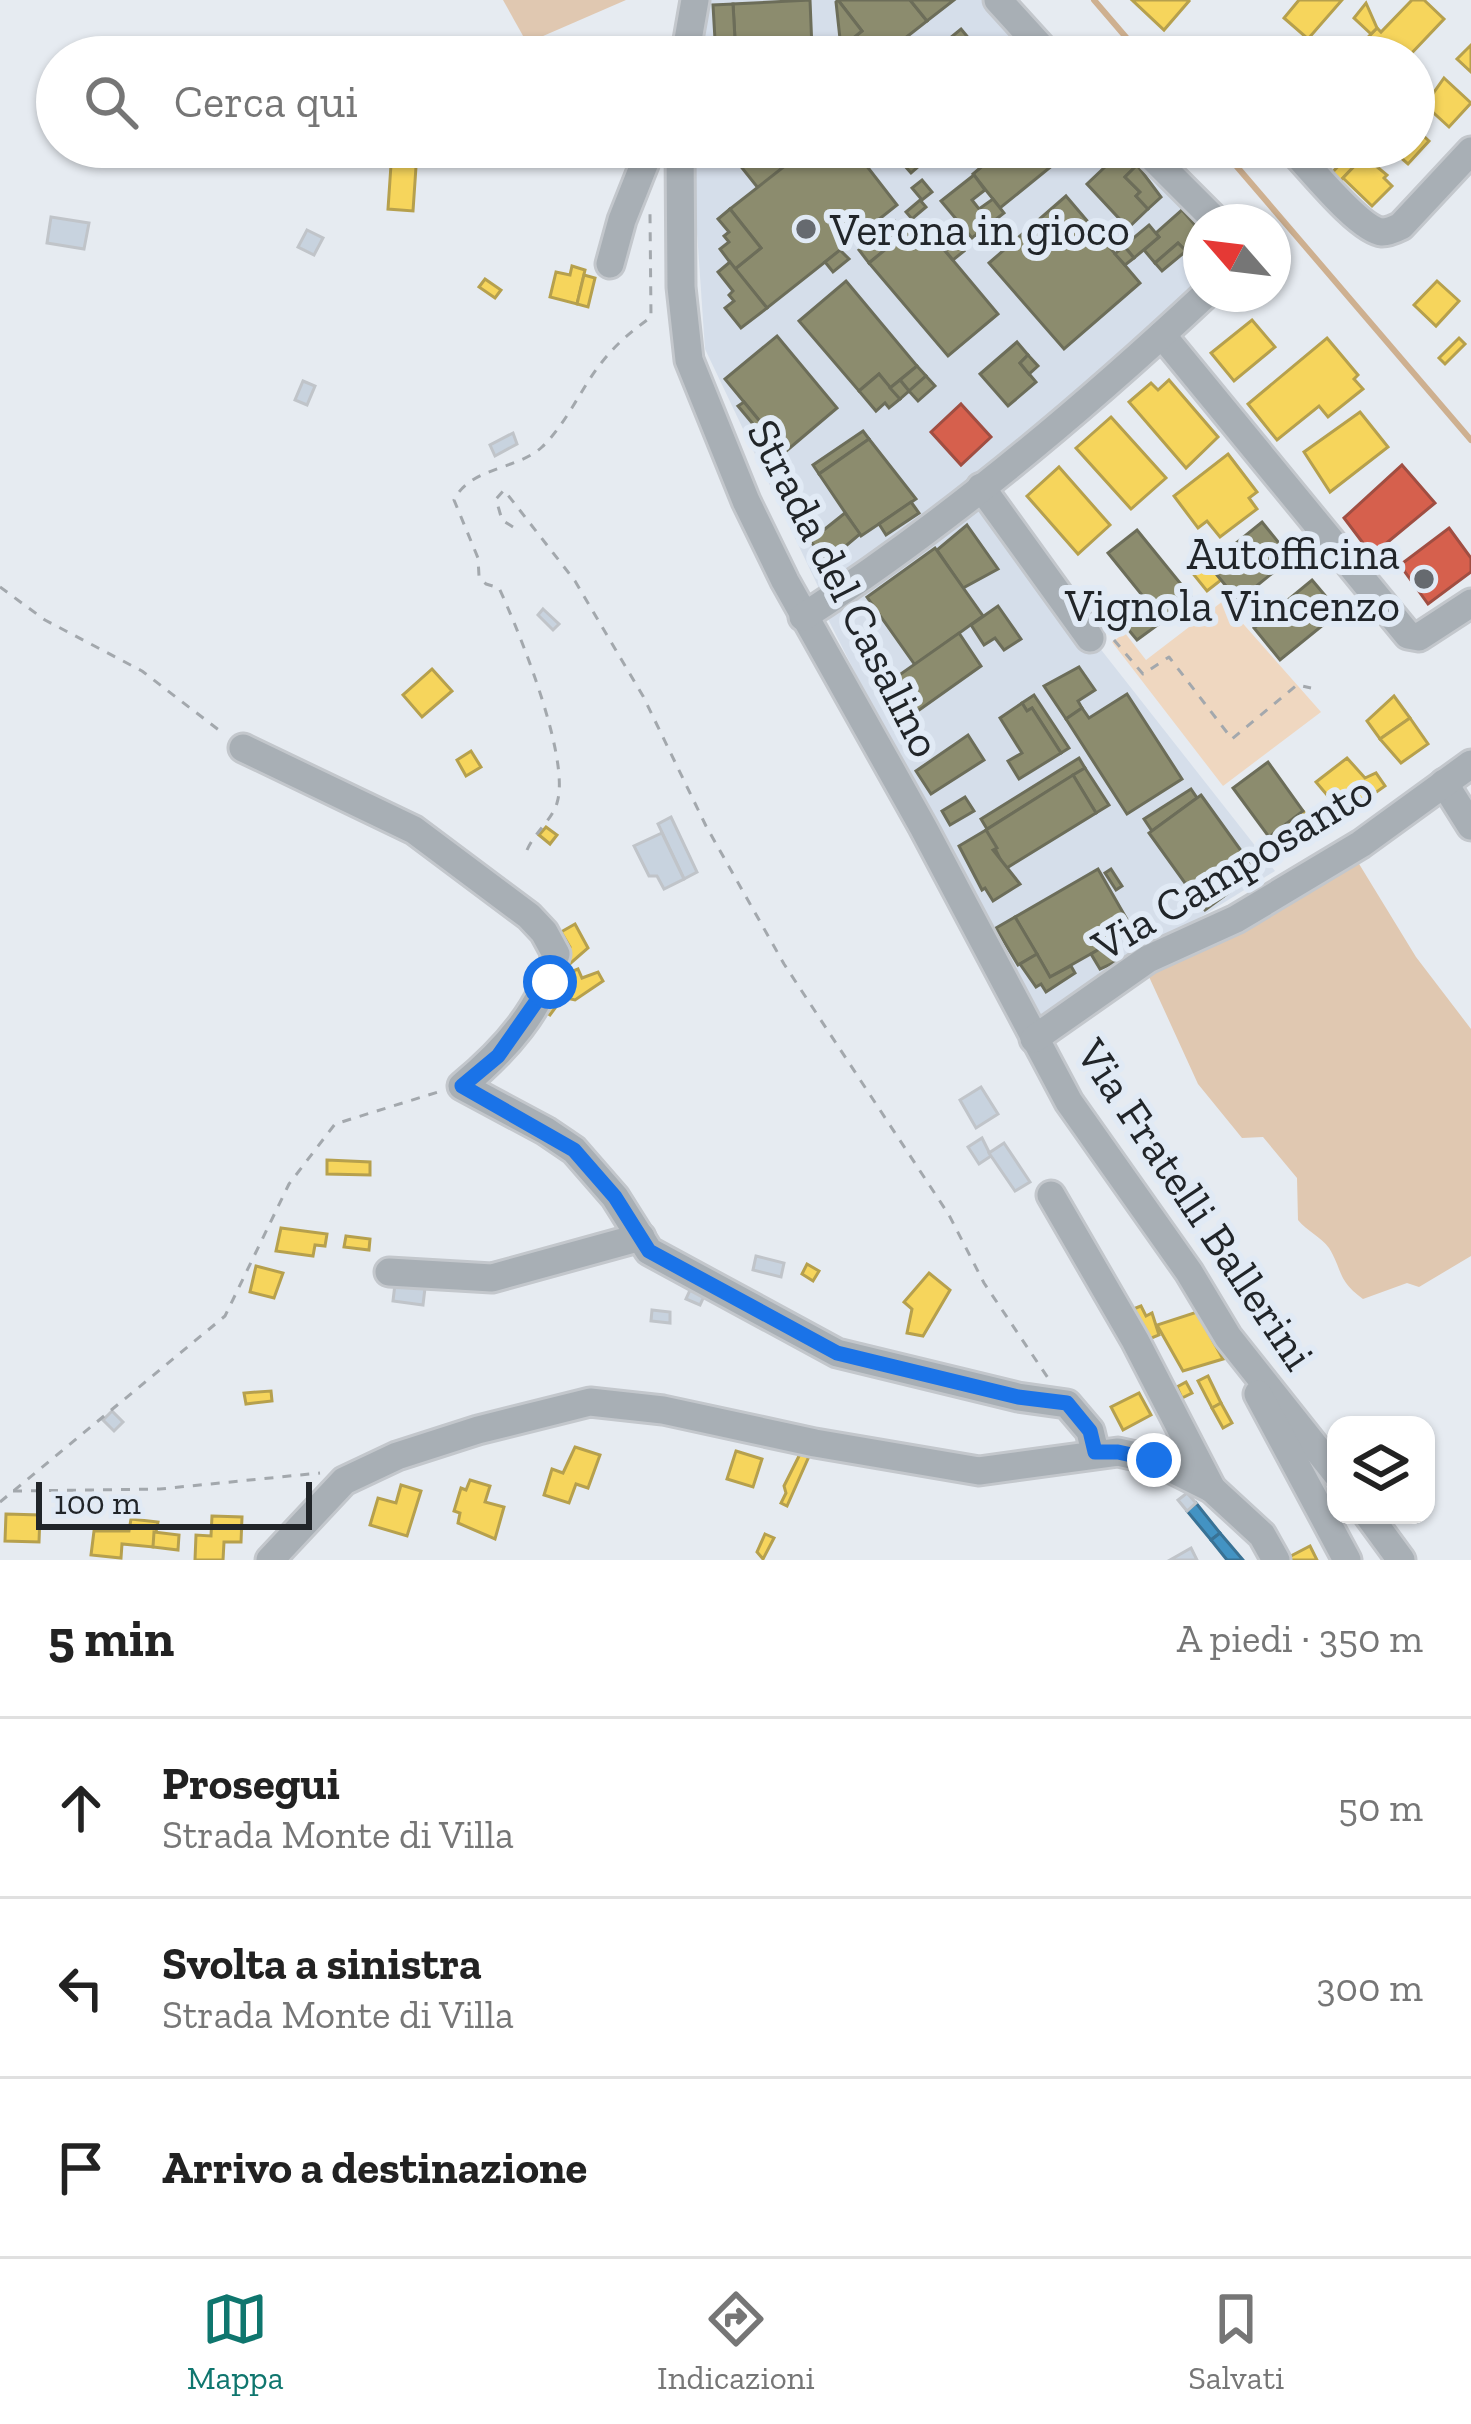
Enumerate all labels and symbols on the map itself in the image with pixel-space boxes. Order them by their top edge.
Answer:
place label: Verona in gioco [829,203,1130,257]
north arrow [1183,204,1291,312]
marker: Verona in gioco [793,216,819,242]
street label: Strada del Casalino [736,411,953,766]
place label: Autofficina Vignola Vincenzo [1064,527,1400,633]
marker: Autofficina Vignola Vincenzo [1411,566,1437,592]
street label: Via Camposanto [1082,763,1382,973]
route start [523,955,577,1009]
street label: Via Fratelli Ballerini [1064,1028,1326,1380]
route end [1127,1433,1181,1487]
scale bar [36,1476,312,1529]

